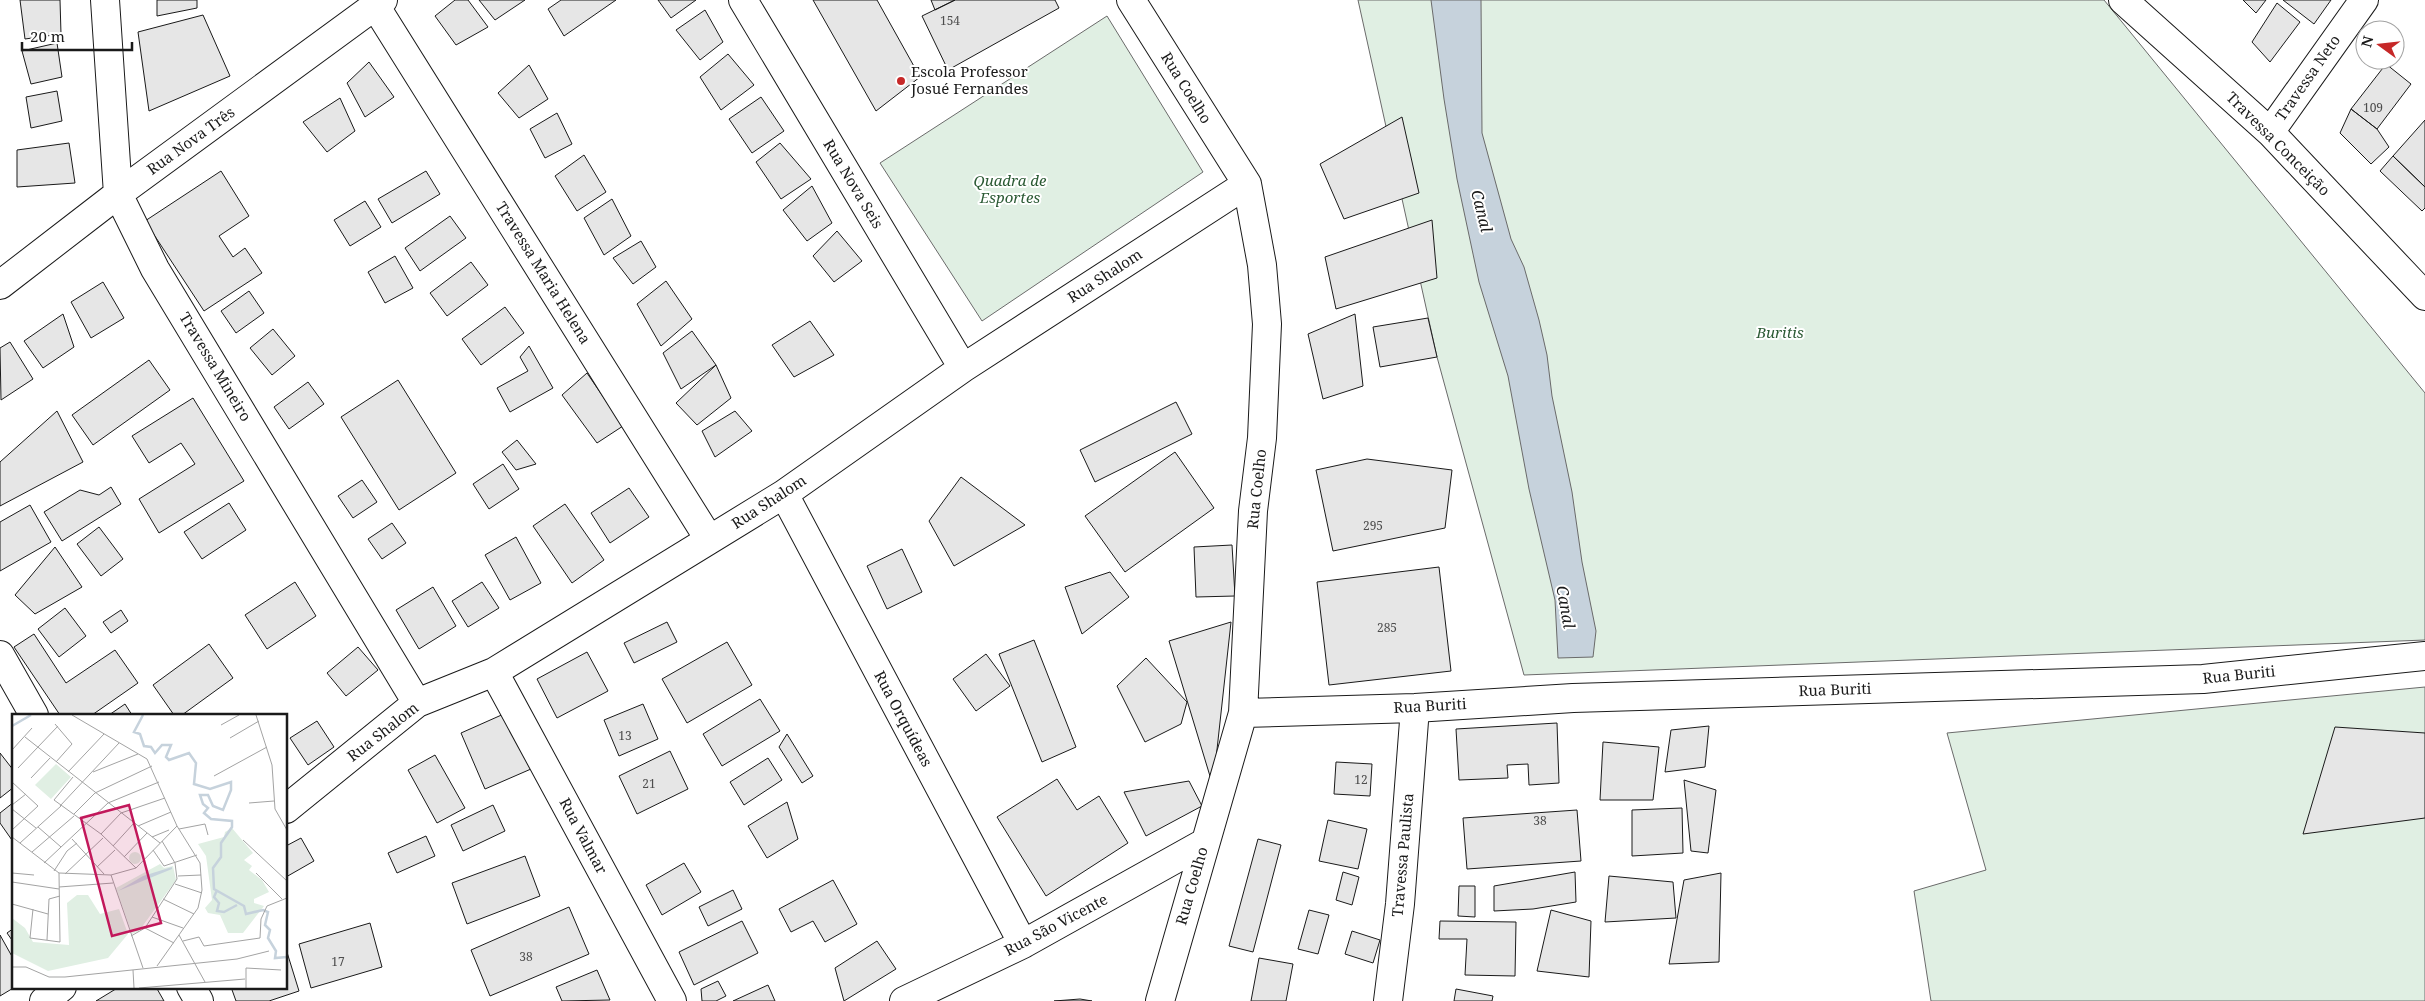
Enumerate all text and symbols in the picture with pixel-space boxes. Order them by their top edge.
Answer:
house number: 154 [940,12,960,29]
scale bar [22,20,132,52]
north arrow [2355,20,2405,70]
text: 20 m [30,26,65,46]
street label: Travessa Neto [2270,31,2344,124]
text: N [2356,34,2378,49]
street label: Rua Coelho [1157,48,1217,127]
place label: Escola Professor Josué Fernandes [910,61,1029,98]
marker: Escola Professor Josué Fernandes [895,75,907,87]
street label: Travessa Conceição [2222,87,2335,200]
house number: 109 [2363,99,2383,116]
street label: Rua Nova Três [143,101,238,179]
street label: Rua Nova Seis [819,135,888,232]
park label: Quadra de Esportes [974,170,1047,207]
water label: Canal [1466,187,1498,235]
street label: Travessa Maria Helena [492,197,596,347]
street label: Rua Shalom [1063,244,1146,307]
street label: Travessa Mineiro [175,308,256,425]
park label: Buritis [1755,322,1804,342]
street label: Rua Coelho [1242,448,1270,530]
street label: Rua Shalom [727,470,810,533]
house number: 295 [1363,517,1383,534]
water label: Canal [1551,584,1581,630]
house number: 285 [1377,619,1397,636]
street label: Rua Buriti [2202,660,2276,688]
street label: Rua Orquídeas [870,667,938,770]
street label: Rua Buriti [1798,678,1872,700]
street label: Rua Buriti [1393,693,1467,717]
street label: Rua Shalom [343,697,422,765]
inset map [12,714,288,988]
house number: 13 [618,727,632,744]
house number: 12 [1354,771,1368,788]
house number: 21 [642,775,656,792]
street label: Travessa Paulista [1387,792,1417,918]
street label: Rua Valmar [555,794,612,877]
house number: 38 [1533,812,1547,829]
street label: Rua Coelho [1170,844,1212,927]
street label: Rua São Vicente [1000,888,1111,960]
house number: 38 [519,948,533,965]
house number: 17 [331,953,345,970]

